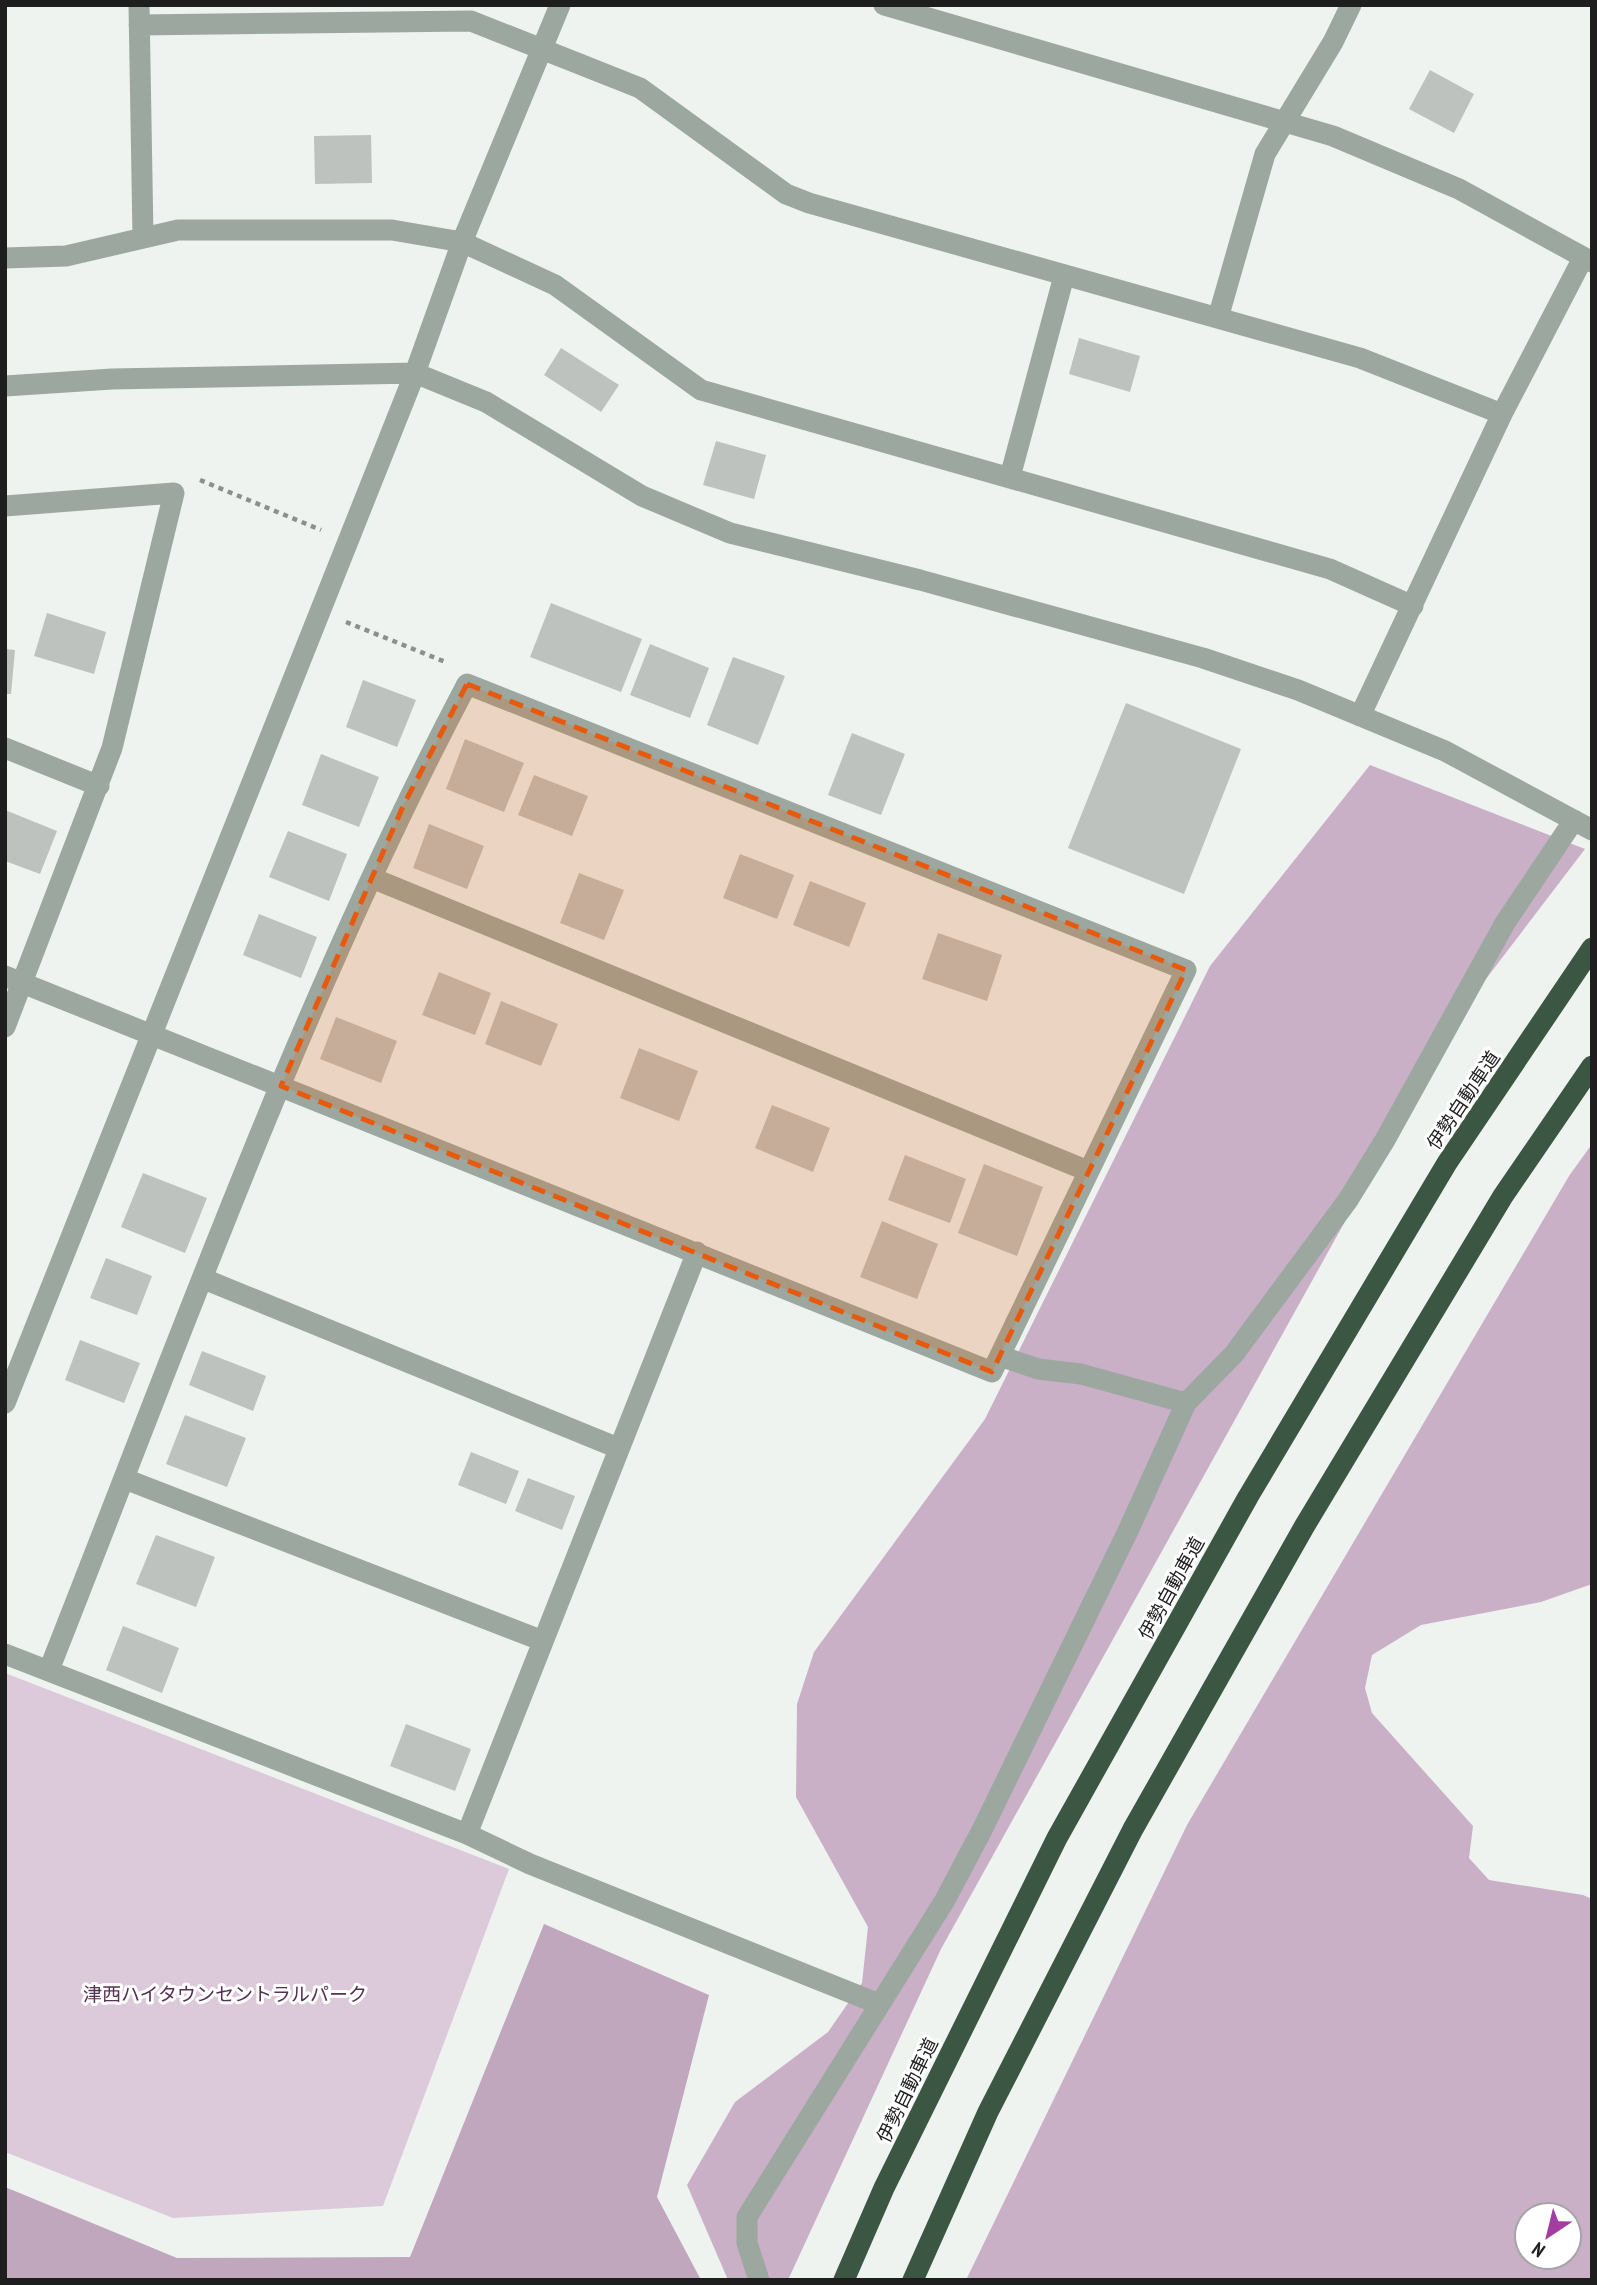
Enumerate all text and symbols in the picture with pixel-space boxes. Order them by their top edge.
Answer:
street label: 伊勢自動車道 [1421,1046,1505,1154]
street label: 伊勢自動車道 [1133,1532,1209,1644]
park label: 津西ハイタウンセントラルパーク [83,1982,367,2006]
street label: 伊勢自動車道 [871,2034,943,2146]
north arrow [1513,2201,1583,2271]
text: N [1527,2237,1549,2263]

